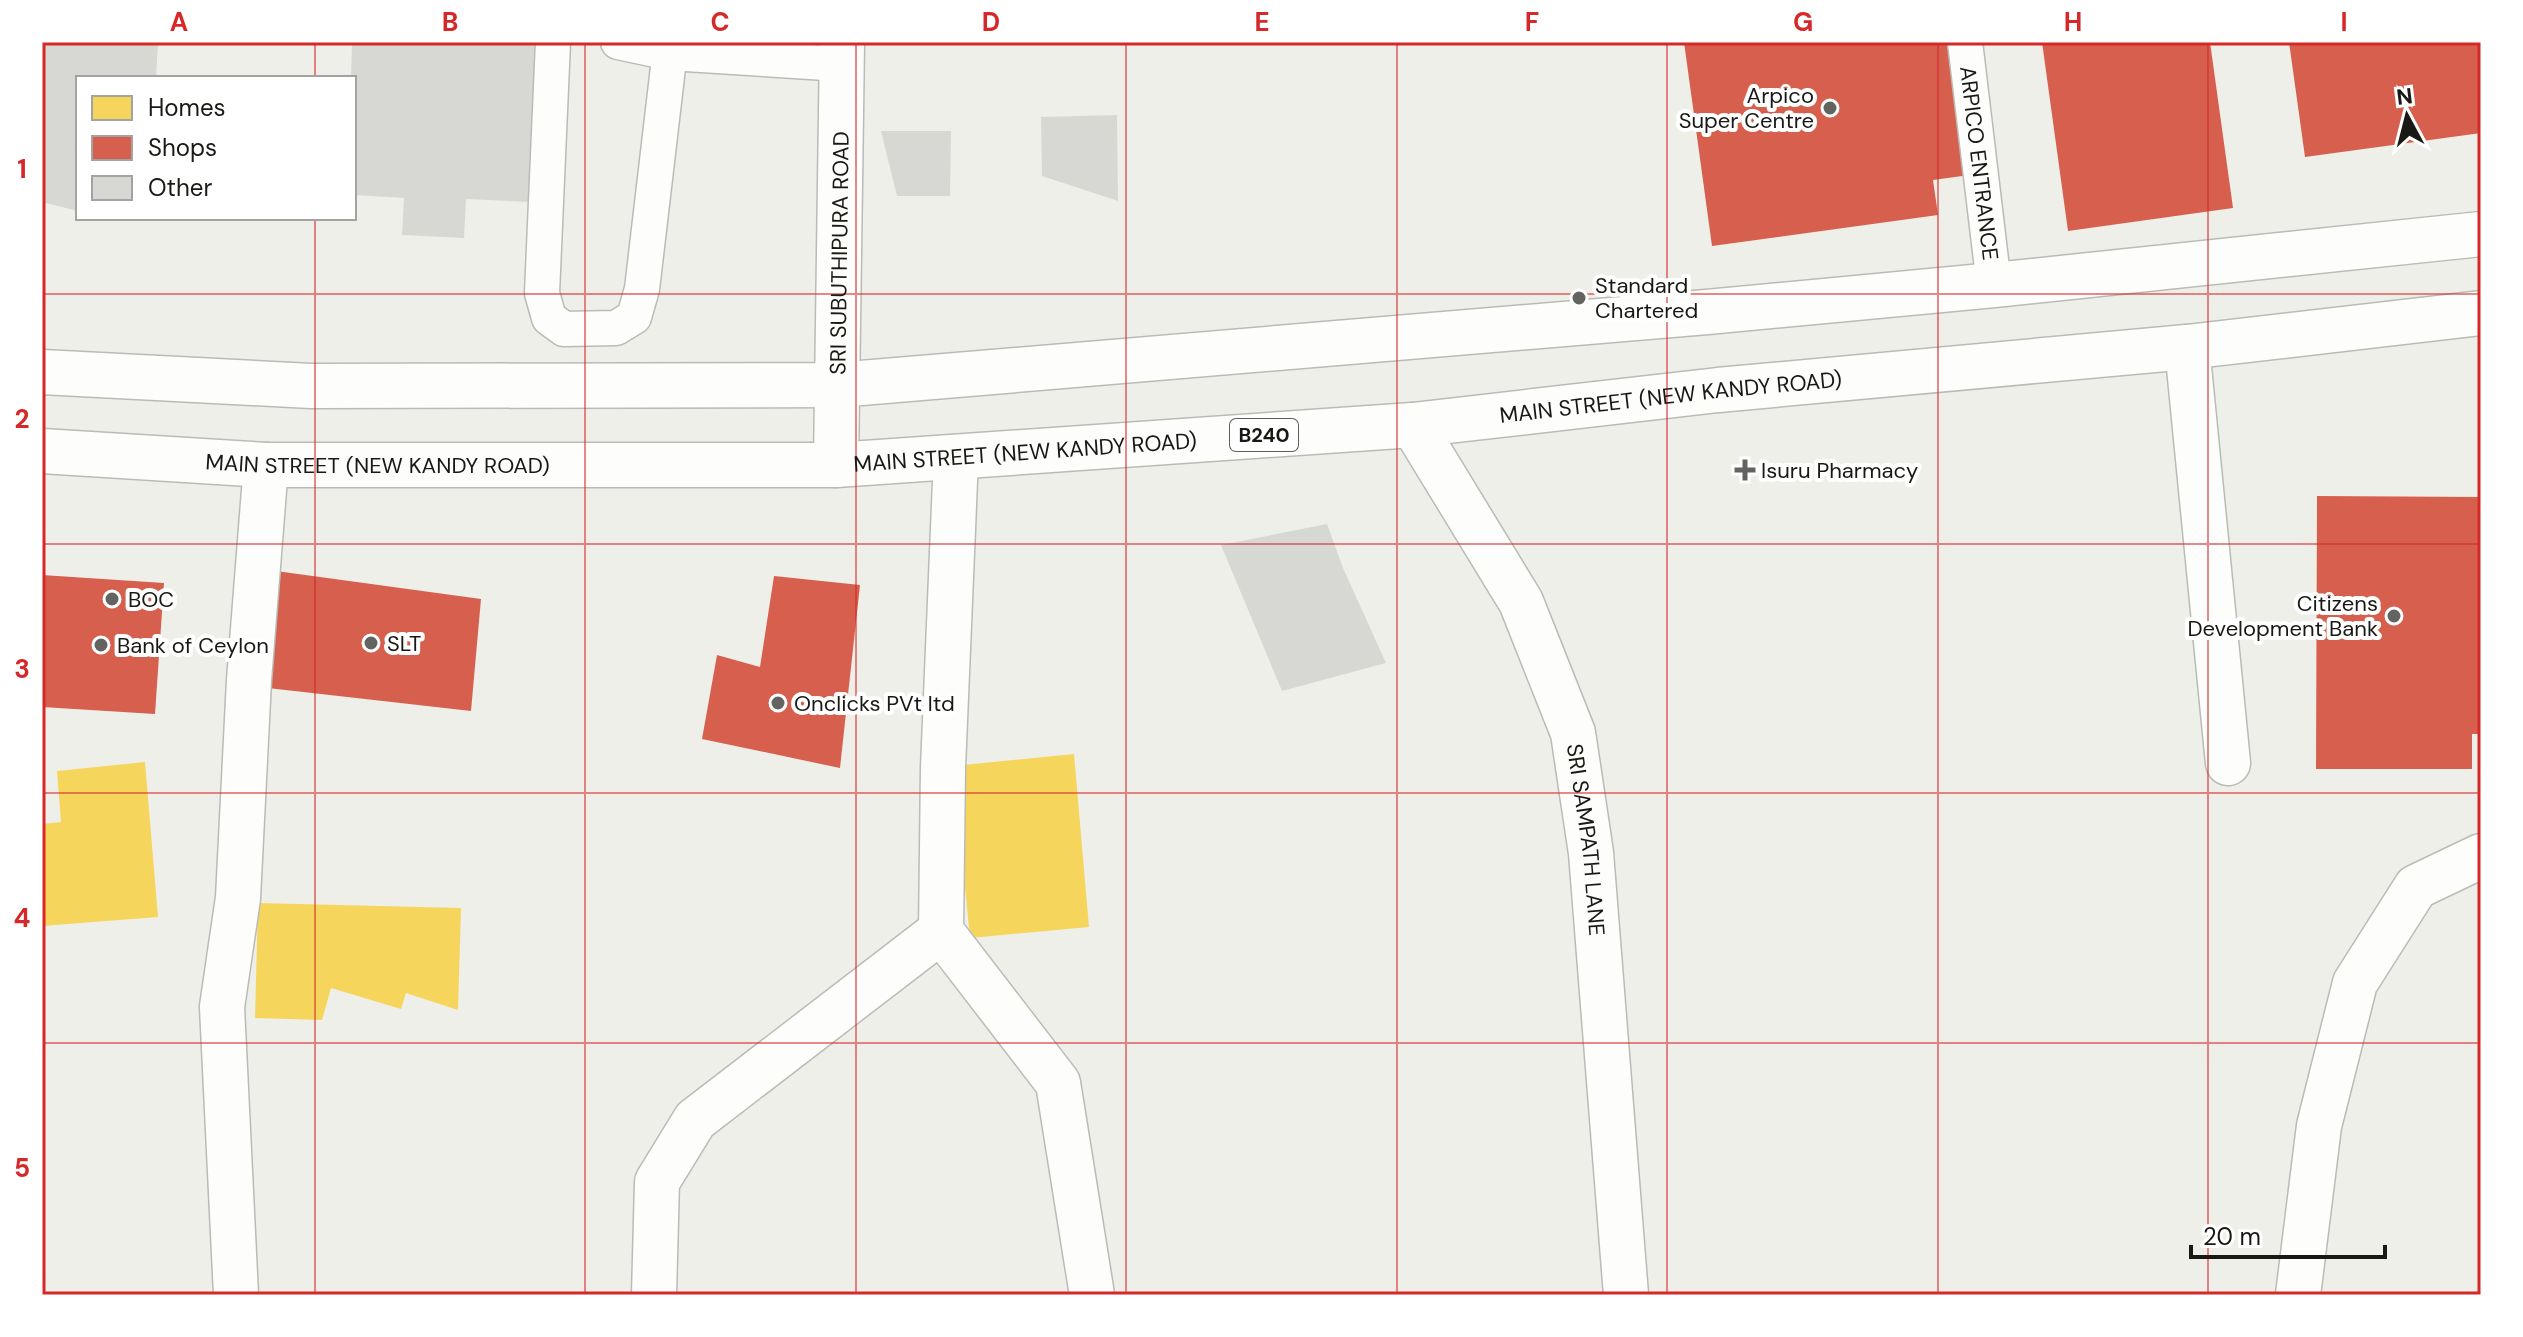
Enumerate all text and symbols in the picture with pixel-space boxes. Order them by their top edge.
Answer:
text: A [170,5,188,39]
text: B [442,5,458,39]
text: C [710,5,730,39]
text: D [982,5,1000,39]
text: E [1254,5,1270,39]
text: F [1525,5,1539,39]
text: G [1793,5,1813,39]
text: H [2064,5,2082,39]
text: I [2340,5,2348,39]
street label: ARPICO ENTRANCE [1953,64,2005,262]
legend [76,76,356,220]
north arrow [2367,76,2447,156]
place label: Arpico Super Centre [1679,81,1814,135]
text: N [2395,81,2414,112]
text: Homes [148,92,226,123]
marker: Arpico Super Centre [1821,99,1839,117]
street label: SRI SUBUTHIPURA ROAD [823,131,856,375]
text: Shops [148,132,217,163]
text: 1 [17,152,27,186]
text: Other [148,172,212,203]
place label: Standard Chartered [1595,271,1698,325]
marker: Standard Chartered [1570,289,1588,307]
street label: MAIN STREET (NEW KANDY ROAD) [1498,365,1843,430]
text: 2 [14,402,30,436]
road number: B240 [1230,419,1298,451]
street label: MAIN STREET (NEW KANDY ROAD) [852,426,1198,479]
street label: MAIN STREET (NEW KANDY ROAD) [205,447,550,480]
place label: Isuru Pharmacy [1761,456,1918,485]
marker: Isuru Pharmacy [1736,461,1754,479]
place label: BOC [128,585,174,614]
place label: Citizens Development Bank [2187,589,2378,643]
marker: BOC [103,590,121,608]
marker: Citizens Development Bank [2385,607,2403,625]
place label: SLT [387,629,421,658]
place label: Bank of Ceylon [117,631,269,660]
marker: SLT [362,634,380,652]
marker: Bank of Ceylon [92,636,110,654]
text: 3 [14,652,30,686]
place label: Onclicks PVt ltd [794,689,955,718]
marker: Onclicks PVt ltd [769,694,787,712]
street label: SRI SAMPATH LANE [1560,742,1612,937]
text: 4 [14,901,30,935]
text: 5 [14,1151,30,1185]
scale bar [2191,1209,2385,1259]
text: 20 m [2203,1221,2261,1252]

